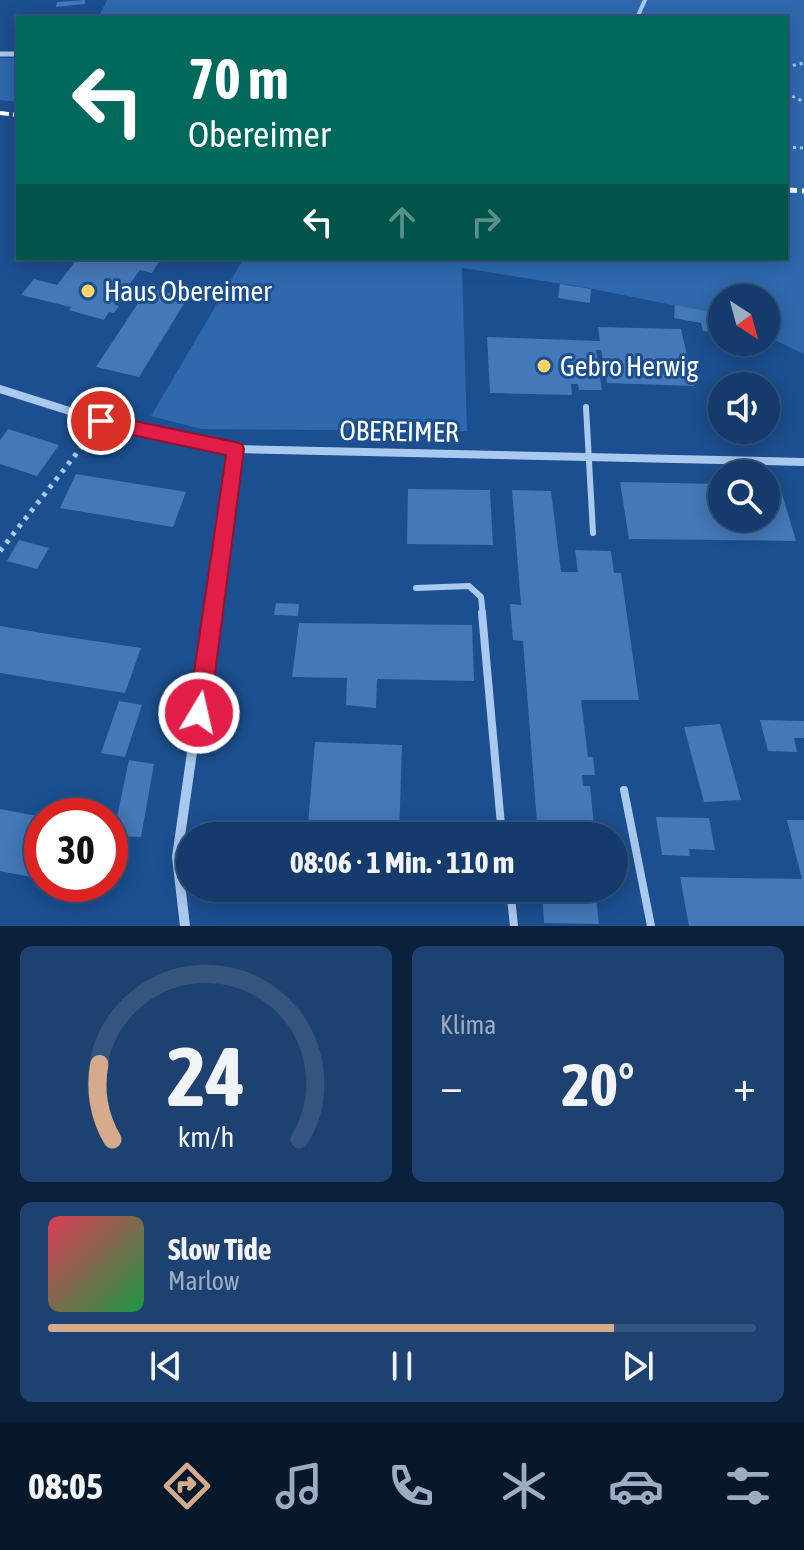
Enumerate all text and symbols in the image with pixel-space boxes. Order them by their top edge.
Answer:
text: 70 m [188,47,289,111]
icon: left [56,48,160,152]
text: Obereimer [188,113,331,155]
icon: left [296,200,340,244]
icon: ahead [380,200,424,244]
icon: right [464,200,508,244]
place label: Haus Obereimer [104,275,272,307]
marker: Haus Obereimer [79,282,97,300]
north arrow [708,284,780,356]
map controls [708,284,780,532]
place label: Gebro Herwig [560,350,699,382]
marker: Gebro Herwig [535,357,553,375]
button: sound [708,372,780,444]
pin [67,387,135,455]
icon: arrive [79,399,123,443]
street label: OBEREIMER [339,414,459,448]
button: search [708,460,780,532]
position arrow [157,671,241,755]
speed limit sign: 30 [24,798,128,902]
text: 08:06 · 1 Min. · 110 m [290,845,514,879]
text: Klima [440,1010,496,1040]
text: 24 [167,1028,245,1124]
text: 20° [562,1050,634,1119]
text: − [440,1060,463,1110]
text: + [733,1060,756,1110]
text: km/h [178,1120,234,1153]
text: Slow Tide [168,1232,271,1266]
text: Marlow [168,1266,239,1296]
icon: previous [144,1344,188,1388]
icon: pause [380,1344,424,1388]
icon: next [616,1344,660,1388]
icon: directions [159,1458,215,1514]
icon: music [271,1458,327,1514]
icon: phone [383,1458,439,1514]
icon: climate [496,1458,552,1514]
icon: car [608,1458,664,1514]
icon: filters [720,1458,776,1514]
text: 08:05 [28,1465,103,1507]

